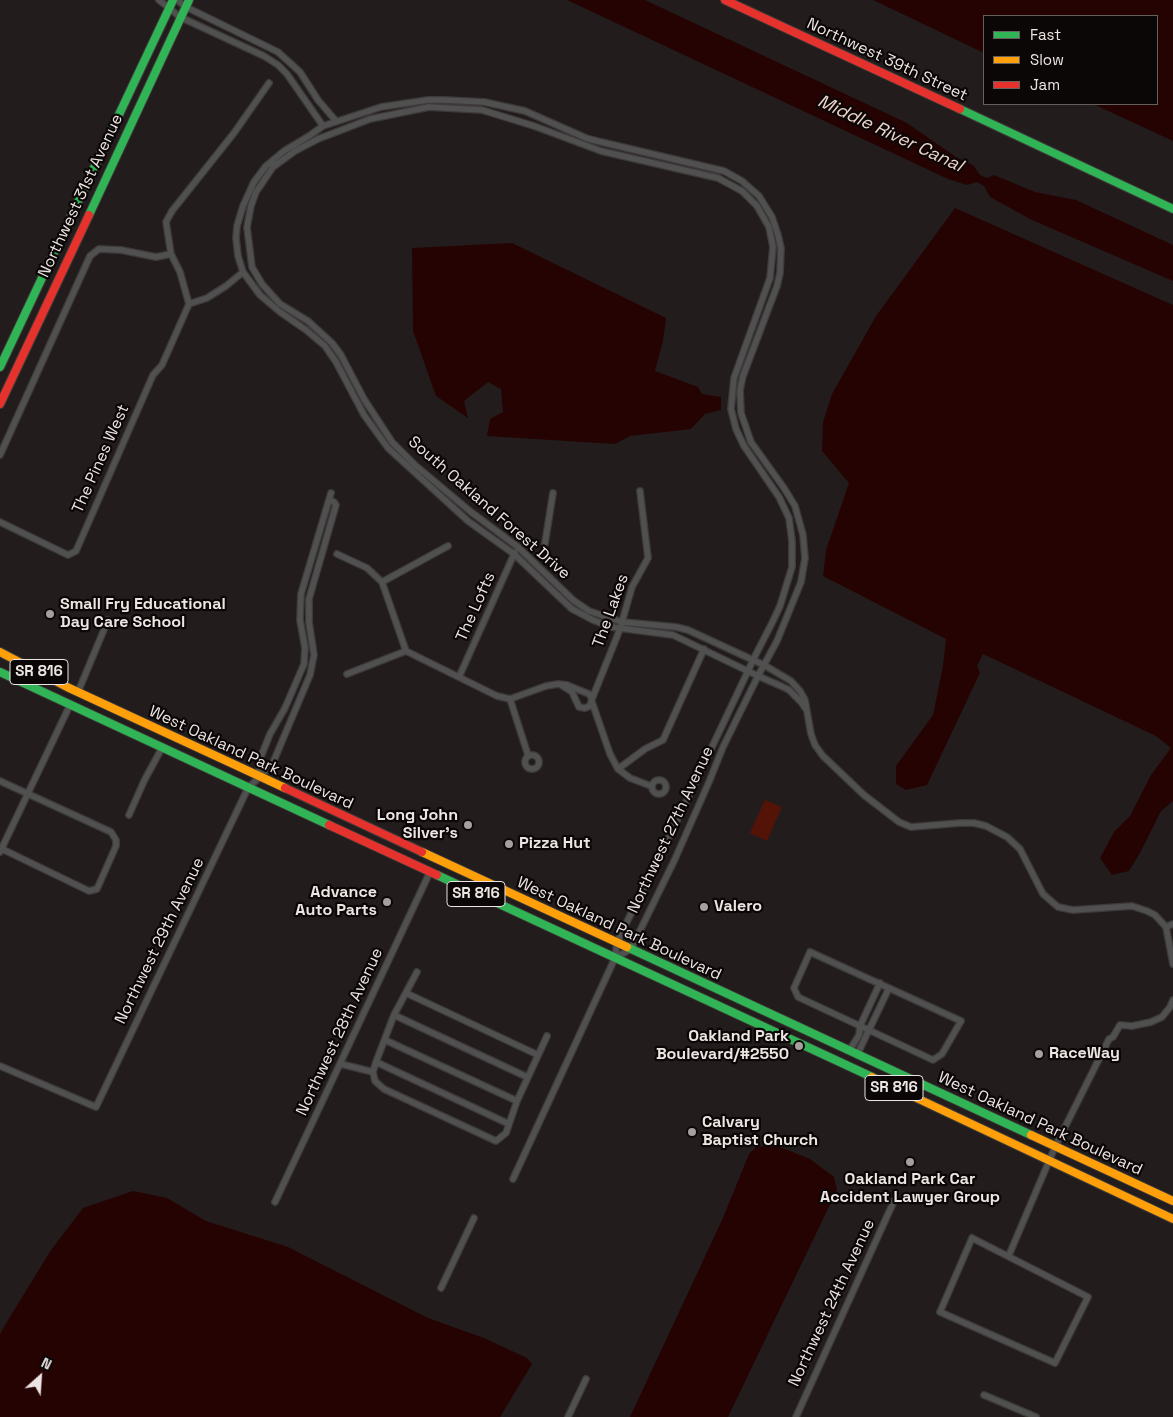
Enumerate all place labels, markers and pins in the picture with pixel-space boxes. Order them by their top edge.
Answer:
place label: Small Fry Educational Day Care School [60,595,226,633]
marker: Small Fry Educational Day Care School [44,608,56,620]
place label: Long John Silver's [377,806,458,844]
marker: Long John Silver's [462,819,474,831]
place label: Pizza Hut [519,834,590,854]
marker: Pizza Hut [503,838,515,850]
place label: Advance Auto Parts [295,883,377,921]
marker: Advance Auto Parts [381,896,393,908]
place label: Valero [714,897,762,917]
marker: Valero [698,901,710,913]
place label: Oakland Park Boulevard/#2550 [656,1027,789,1065]
marker: Oakland Park Boulevard/#2550 [793,1040,805,1052]
place label: RaceWay [1049,1044,1120,1064]
marker: RaceWay [1033,1048,1045,1060]
place label: Calvary Baptist Church [702,1113,818,1151]
marker: Calvary Baptist Church [686,1126,698,1138]
marker: Oakland Park Car Accident Lawyer Group [904,1156,916,1168]
place label: Oakland Park Car Accident Lawyer Group [820,1170,1000,1208]

